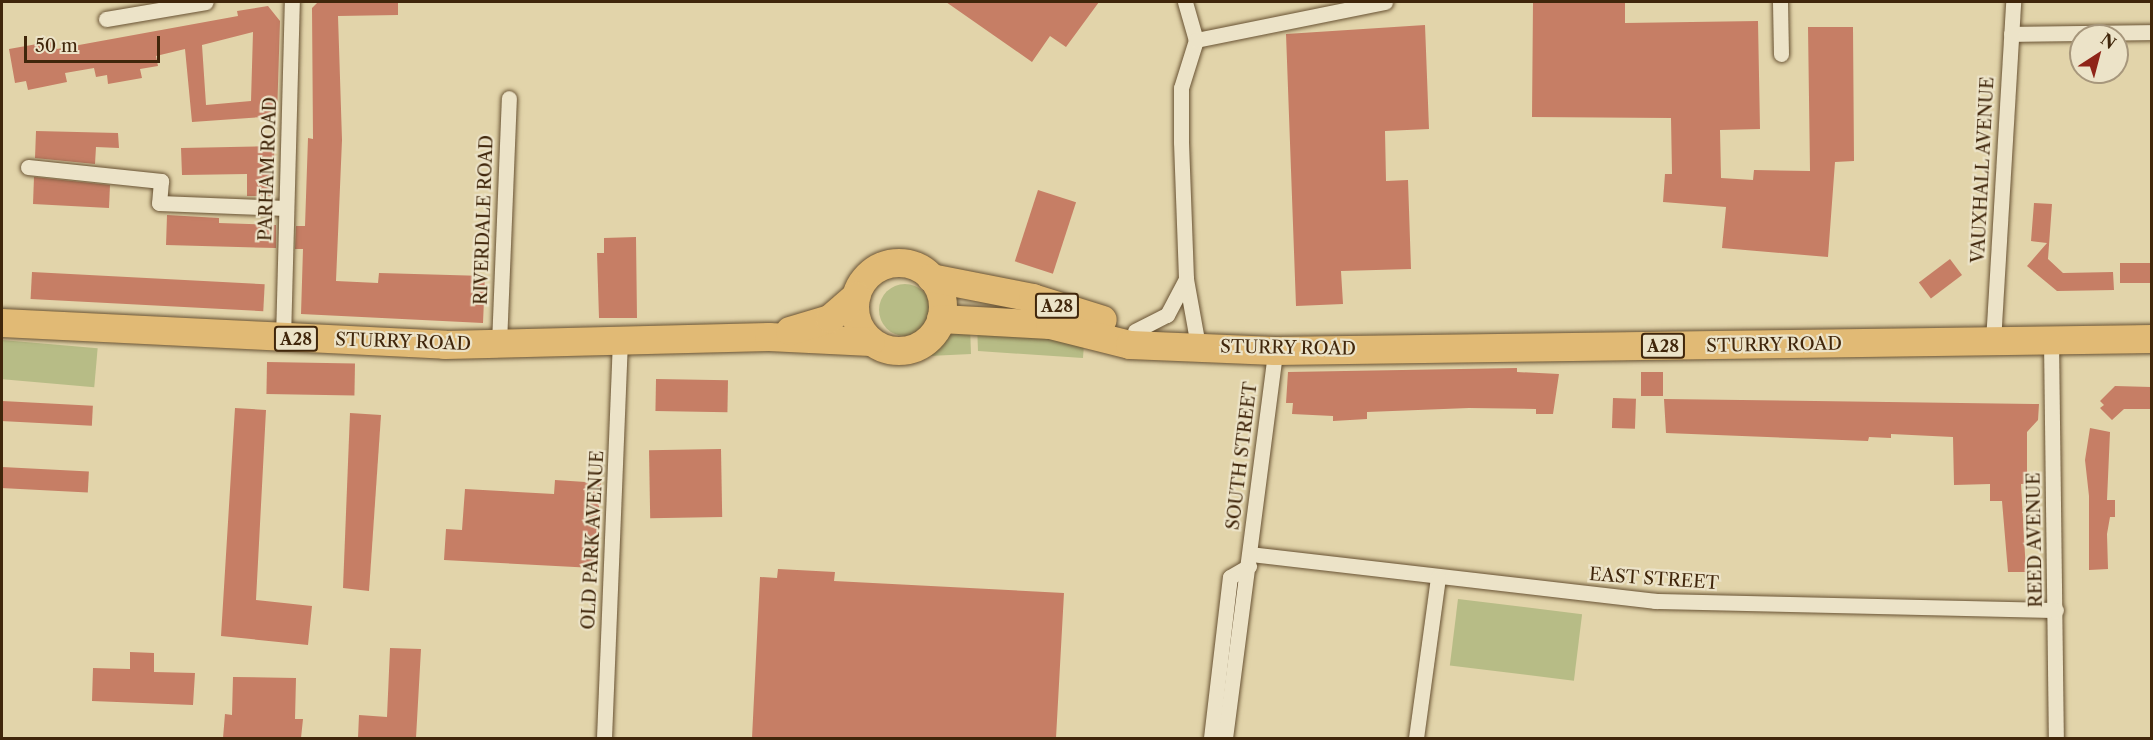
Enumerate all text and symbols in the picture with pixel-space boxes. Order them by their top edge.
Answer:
scale bar [27,24,164,62]
north arrow [2069,24,2129,84]
text: N [2097,29,2120,53]
text: 50 m [35,35,78,57]
street label: VAUXHALL AVENUE [1967,76,1999,264]
street label: PARHAM ROAD [255,96,281,242]
street label: RIVERDALE ROAD [470,135,498,305]
road number: A28 [1034,293,1080,319]
road number: A28 [274,326,318,352]
street label: STURRY ROAD [334,329,472,355]
road number: A28 [1640,333,1686,359]
street label: STURRY ROAD [1706,333,1842,357]
street label: STURRY ROAD [1220,336,1356,360]
street label: SOUTH STREET [1222,381,1262,531]
street label: OLD PARK AVENUE [577,449,609,631]
street label: REED AVENUE [2023,472,2047,608]
street label: EAST STREET [1588,564,1720,594]

